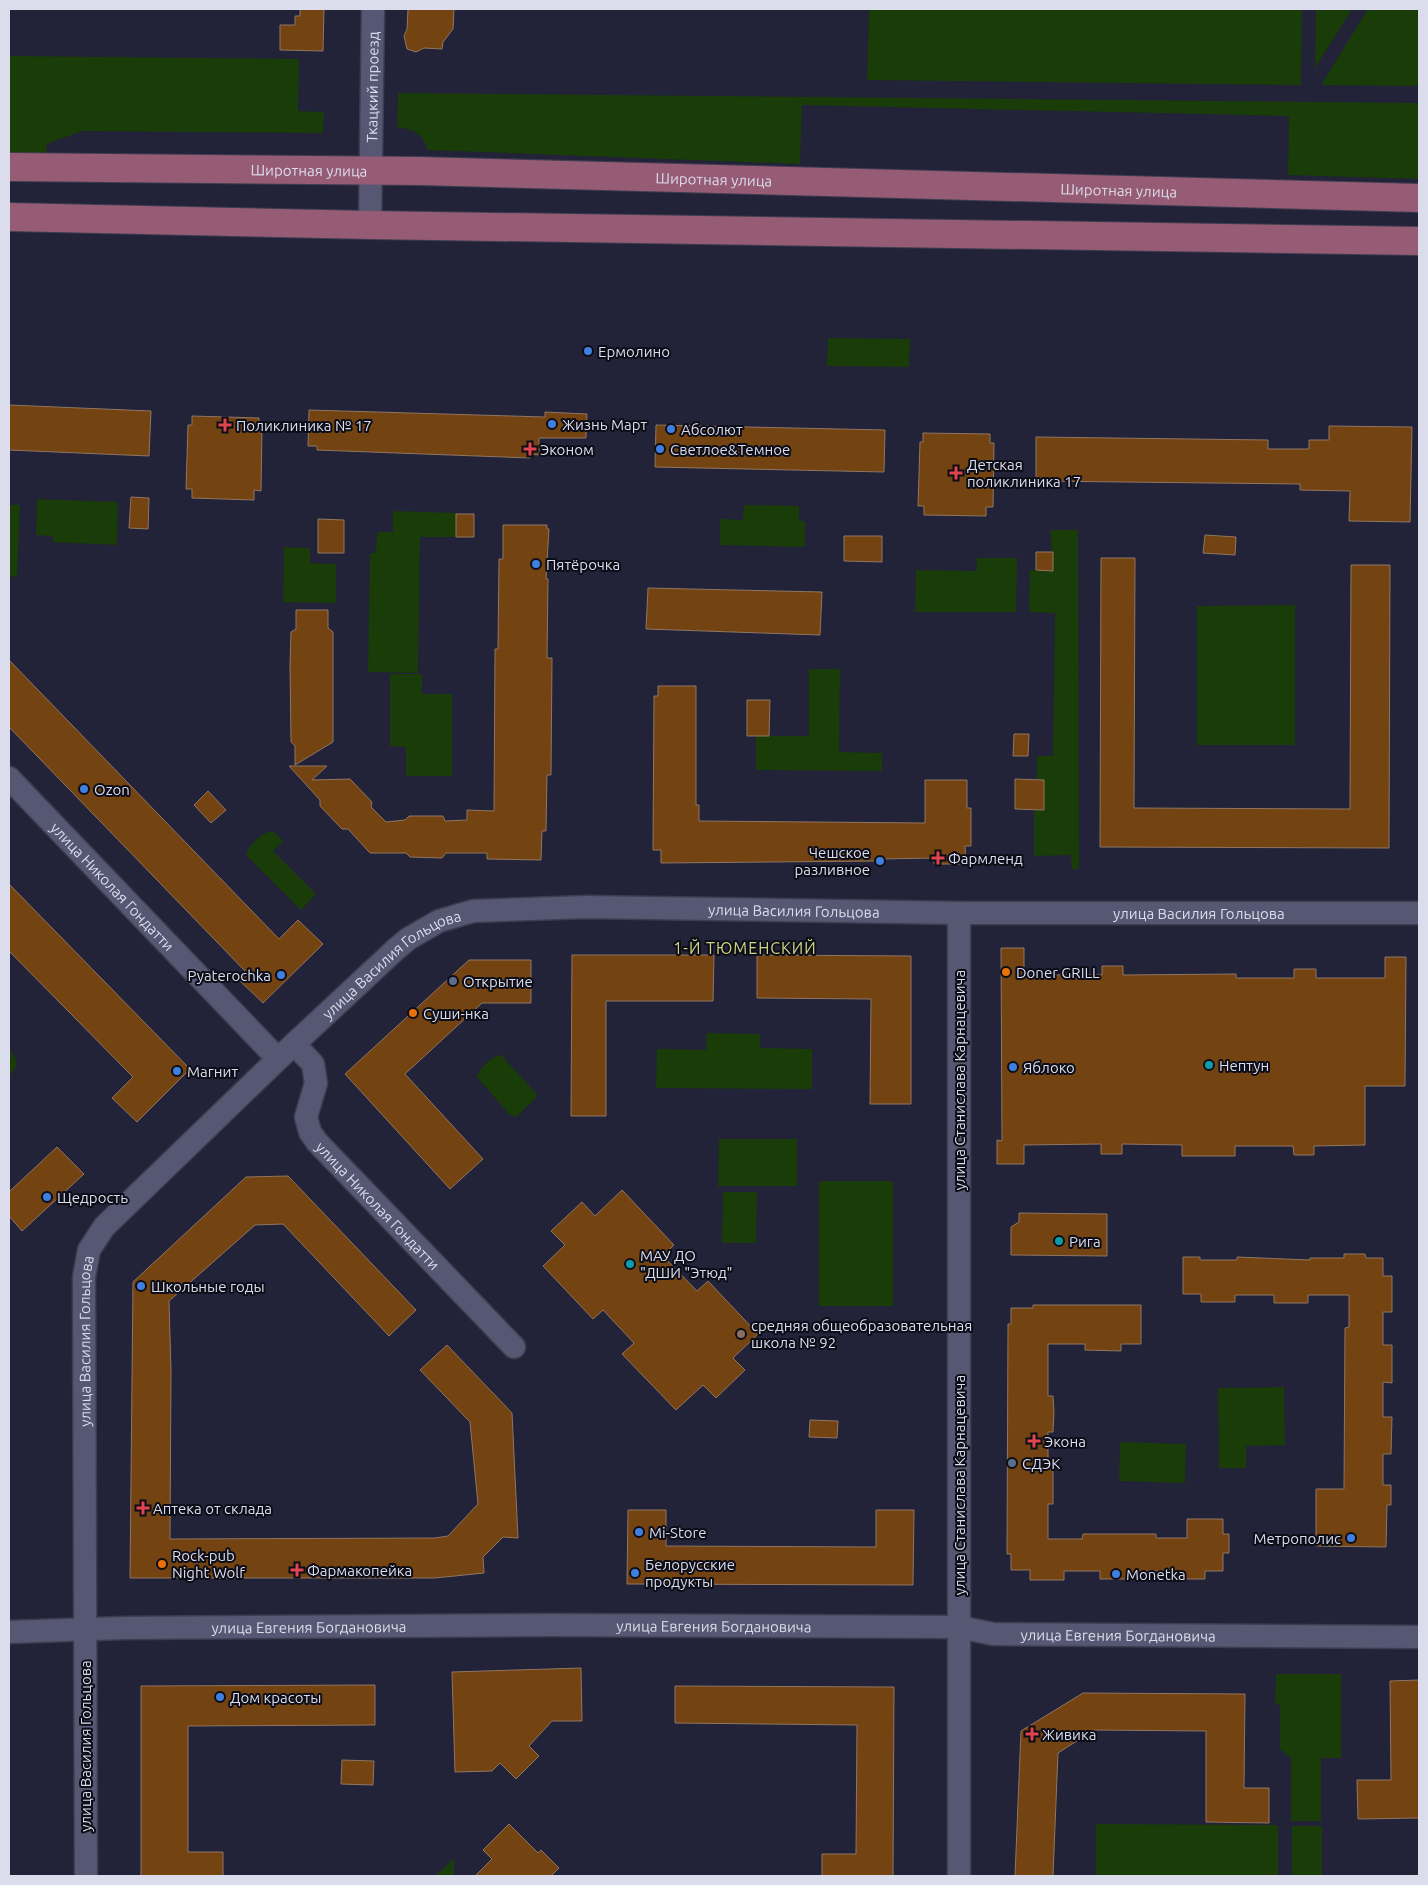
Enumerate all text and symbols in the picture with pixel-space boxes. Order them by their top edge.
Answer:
street label: Ткацкий проезд [363,31,381,143]
street label: Широтная улица [250,161,367,179]
street label: Широтная улица [655,169,772,189]
street label: Широтная улица [1060,180,1177,200]
place label: Ермолино [598,343,670,360]
marker: Ермолино [582,345,594,357]
place label: Жизнь Март [562,416,647,433]
place label: Поликлиника № 17 [236,417,372,434]
marker: Поликлиника № 17 [218,418,232,432]
marker: Жизнь Март [546,418,558,430]
place label: Абсолют [681,421,743,438]
marker: Абсолют [665,423,677,435]
place label: Эконом [540,441,594,458]
place label: Светлое&Темное [670,441,790,458]
marker: Эконом [524,443,536,455]
marker: Светлое&Темное [654,443,666,455]
place label: Детская поликлиника 17 [967,456,1081,490]
marker: Детская поликлиника 17 [949,466,963,480]
place label: Пятёрочка [546,556,620,573]
marker: Пятёрочка [530,558,542,570]
place label: Ozon [94,781,130,798]
marker: Ozon [78,783,90,795]
street label: улица Николая Гондатти [48,819,178,954]
place label: Чешское разливное [795,844,870,878]
place label: Фармленд [948,850,1023,867]
marker: Фармленд [932,852,944,864]
marker: Чешское разливное [874,855,886,867]
street label: улица Василия Гольцова [708,900,880,920]
street label: улица Василия Гольцова [1113,905,1285,922]
street label: улица Василия Гольцова [319,907,463,1022]
district label: 1-Й ТЮМЕНСКИЙ [673,938,817,957]
place label: Doner GRILL [1016,964,1100,981]
marker: Doner GRILL [1000,966,1012,978]
place label: Pyaterochka [188,967,271,984]
marker: Pyaterochka [275,969,287,981]
street label: улица Станислава Карнацевича [951,970,968,1190]
place label: Открытие [463,973,533,990]
marker: Открытие [447,975,459,987]
place label: Суши-нка [423,1005,489,1022]
marker: Суши-нка [407,1007,419,1019]
place label: Нептун [1219,1057,1269,1074]
place label: Яблоко [1023,1059,1075,1076]
marker: Нептун [1203,1059,1215,1071]
marker: Яблоко [1007,1061,1019,1073]
place label: Магнит [187,1063,238,1080]
marker: Магнит [171,1065,183,1077]
street label: улица Николая Гондатти [313,1138,443,1273]
place label: Щедрость [57,1189,128,1206]
marker: Щедрость [41,1191,53,1203]
place label: Рига [1069,1233,1101,1250]
marker: Рига [1053,1235,1065,1247]
place label: МАУ ДО "ДШИ "Этюд" [640,1247,733,1281]
street label: улица Василия Гольцова [75,1254,96,1427]
marker: МАУ ДО "ДШИ "Этюд" [624,1258,636,1270]
place label: Школьные годы [151,1278,265,1295]
marker: Школьные годы [135,1280,147,1292]
place label: средняя общеобразовательная школа № 92 [751,1317,972,1351]
marker: средняя общеобразовательная школа № 92 [735,1328,747,1340]
street label: улица Станислава Карнацевича [951,1375,968,1595]
place label: Экона [1044,1433,1086,1450]
marker: Экона [1028,1435,1040,1447]
place label: СДЭК [1022,1455,1060,1472]
marker: СДЭК [1006,1457,1018,1469]
place label: Аптека от склада [153,1500,272,1517]
marker: Аптека от склада [137,1502,149,1514]
place label: Mi-Store [649,1524,706,1541]
marker: Mi-Store [633,1526,645,1538]
place label: Метрополис [1253,1530,1341,1547]
marker: Метрополис [1345,1532,1357,1544]
place label: Rock-pub Night Wolf [172,1547,245,1581]
place label: Белорусские продукты [645,1556,735,1590]
marker: Rock-pub Night Wolf [156,1558,168,1570]
place label: Фармакопейка [307,1562,412,1579]
marker: Фармакопейка [291,1564,303,1576]
place label: Monetka [1126,1566,1186,1583]
marker: Белорусские продукты [629,1567,641,1579]
marker: Monetka [1110,1568,1122,1580]
street label: улица Евгения Богдановича [616,1617,812,1635]
street label: улица Евгения Богдановича [211,1618,407,1636]
street label: улица Евгения Богдановича [1021,1626,1216,1644]
street label: улица Василия Гольцова [77,1660,94,1832]
place label: Дом красоты [230,1689,321,1706]
marker: Дом красоты [214,1691,226,1703]
place label: Живика [1042,1726,1096,1743]
marker: Живика [1026,1728,1038,1740]

